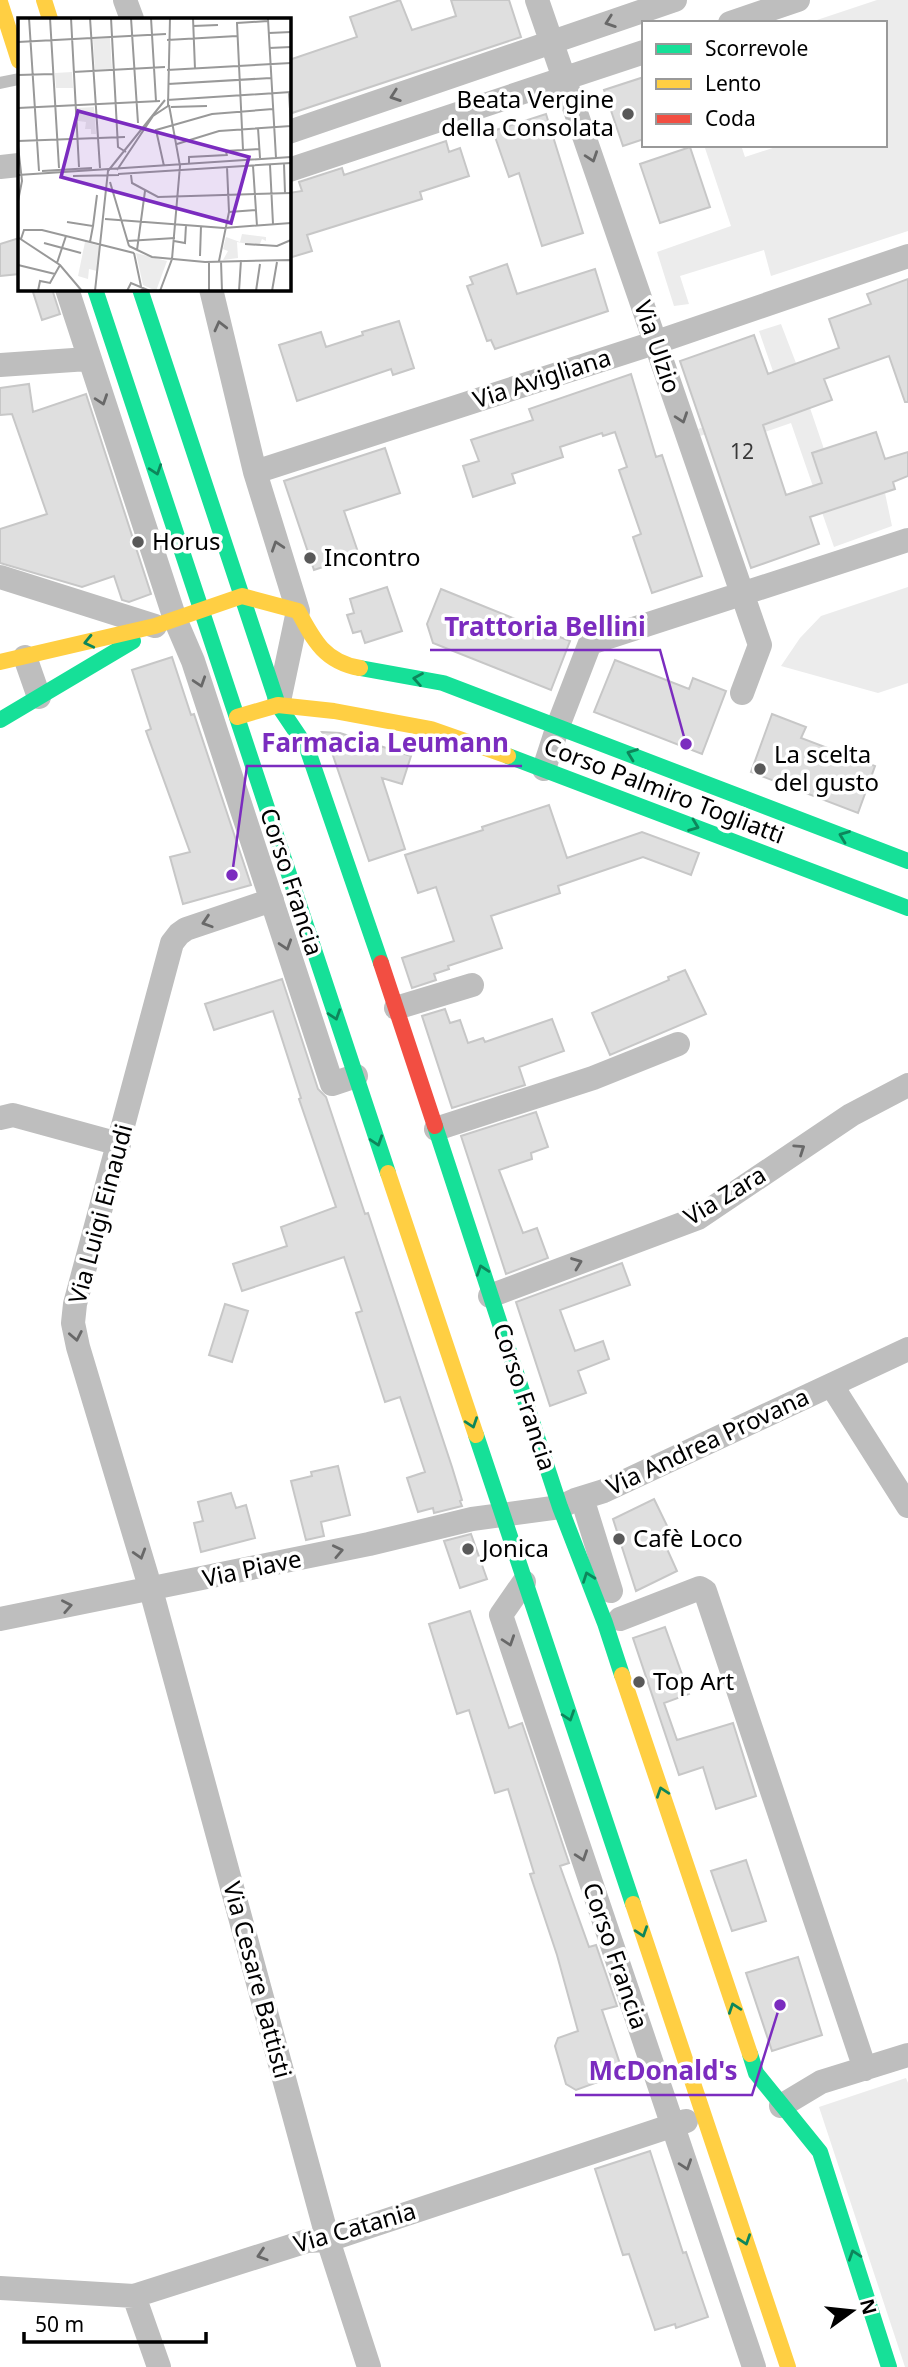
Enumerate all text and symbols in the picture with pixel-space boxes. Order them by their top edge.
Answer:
one-way arrow [605,14,617,28]
inset map [18,18,290,290]
legend [642,21,887,147]
text: Scorrevole [705,34,808,62]
text: Lento [705,69,761,97]
place label: Beata Vergine della Consolata [441,82,614,143]
one-way arrow [389,88,401,102]
text: Coda [705,104,756,132]
marker: Beata Vergine della Consolata [620,106,636,122]
one-way arrow [584,151,598,163]
street label: Via Ulzio [627,296,690,397]
one-way arrow [214,320,228,332]
street label: Via Avigliana [468,340,615,415]
one-way arrow [94,394,108,406]
one-way arrow [674,412,688,424]
house number: 12 [730,437,754,465]
one-way arrow [148,463,162,475]
place label: Horus [152,524,221,557]
marker: Horus [130,534,146,550]
place label: Incontro [324,540,420,573]
one-way arrow [271,541,286,553]
marker: Incontro [302,550,318,566]
callout: Trattoria Bellini [430,603,660,650]
text: Trattoria Bellini [444,608,646,644]
one-way arrow [83,634,95,648]
one-way arrow [412,672,424,687]
one-way arrow [192,676,206,688]
callout: Farmacia Leumann [247,719,522,766]
text: Farmacia Leumann [261,724,509,760]
street label: Corso Palmiro Togliatti [540,728,790,851]
place label: La scelta del gusto [774,737,879,798]
one-way arrow [627,749,639,763]
marker: La scelta del gusto [752,761,768,777]
street label: Corso Francia [253,804,332,959]
one-way arrow [688,818,700,832]
one-way arrow [839,831,851,845]
one-way arrow [201,914,213,929]
one-way arrow [278,939,293,951]
one-way arrow [327,1008,341,1020]
street label: Via Luigi Einaudi [60,1120,139,1307]
one-way arrow [369,1135,384,1147]
one-way arrow [792,1145,805,1158]
street label: Via Zara [677,1157,771,1232]
one-way arrow [571,1258,583,1272]
one-way arrow [476,1264,490,1276]
street label: Corso Francia [486,1319,565,1474]
one-way arrow [67,1330,82,1342]
street label: Via Andrea Provana [601,1379,814,1502]
one-way arrow [463,1416,478,1428]
place label: Cafè Loco [633,1521,743,1554]
place label: Jonica [480,1531,549,1564]
marker: Cafè Loco [611,1531,627,1547]
street label: Via Piave [199,1541,304,1594]
marker: Jonica [460,1541,476,1557]
one-way arrow [332,1544,344,1559]
one-way arrow [132,1547,147,1559]
one-way arrow [582,1572,596,1584]
one-way arrow [61,1600,73,1615]
one-way arrow [501,1634,515,1646]
place label: Top Art [653,1664,734,1697]
marker: Top Art [631,1674,647,1690]
one-way arrow [561,1710,576,1722]
one-way arrow [655,1787,670,1799]
one-way arrow [574,1850,588,1862]
street label: Via Cesare Battisti [216,1878,301,2081]
street label: Corso Francia [576,1878,657,2033]
one-way arrow [634,1925,648,1937]
one-way arrow [728,2002,742,2015]
callout: McDonald's [575,2048,752,2095]
text: McDonald's [588,2052,738,2088]
one-way arrow [678,2158,692,2170]
street label: Via Catania [290,2193,419,2260]
one-way arrow [737,2234,751,2246]
one-way arrow [256,2247,268,2262]
one-way arrow [847,2250,862,2262]
north arrow [817,2276,887,2346]
text: N [854,2296,883,2317]
scale bar [24,2300,206,2344]
text: 50 m [35,2310,84,2338]

